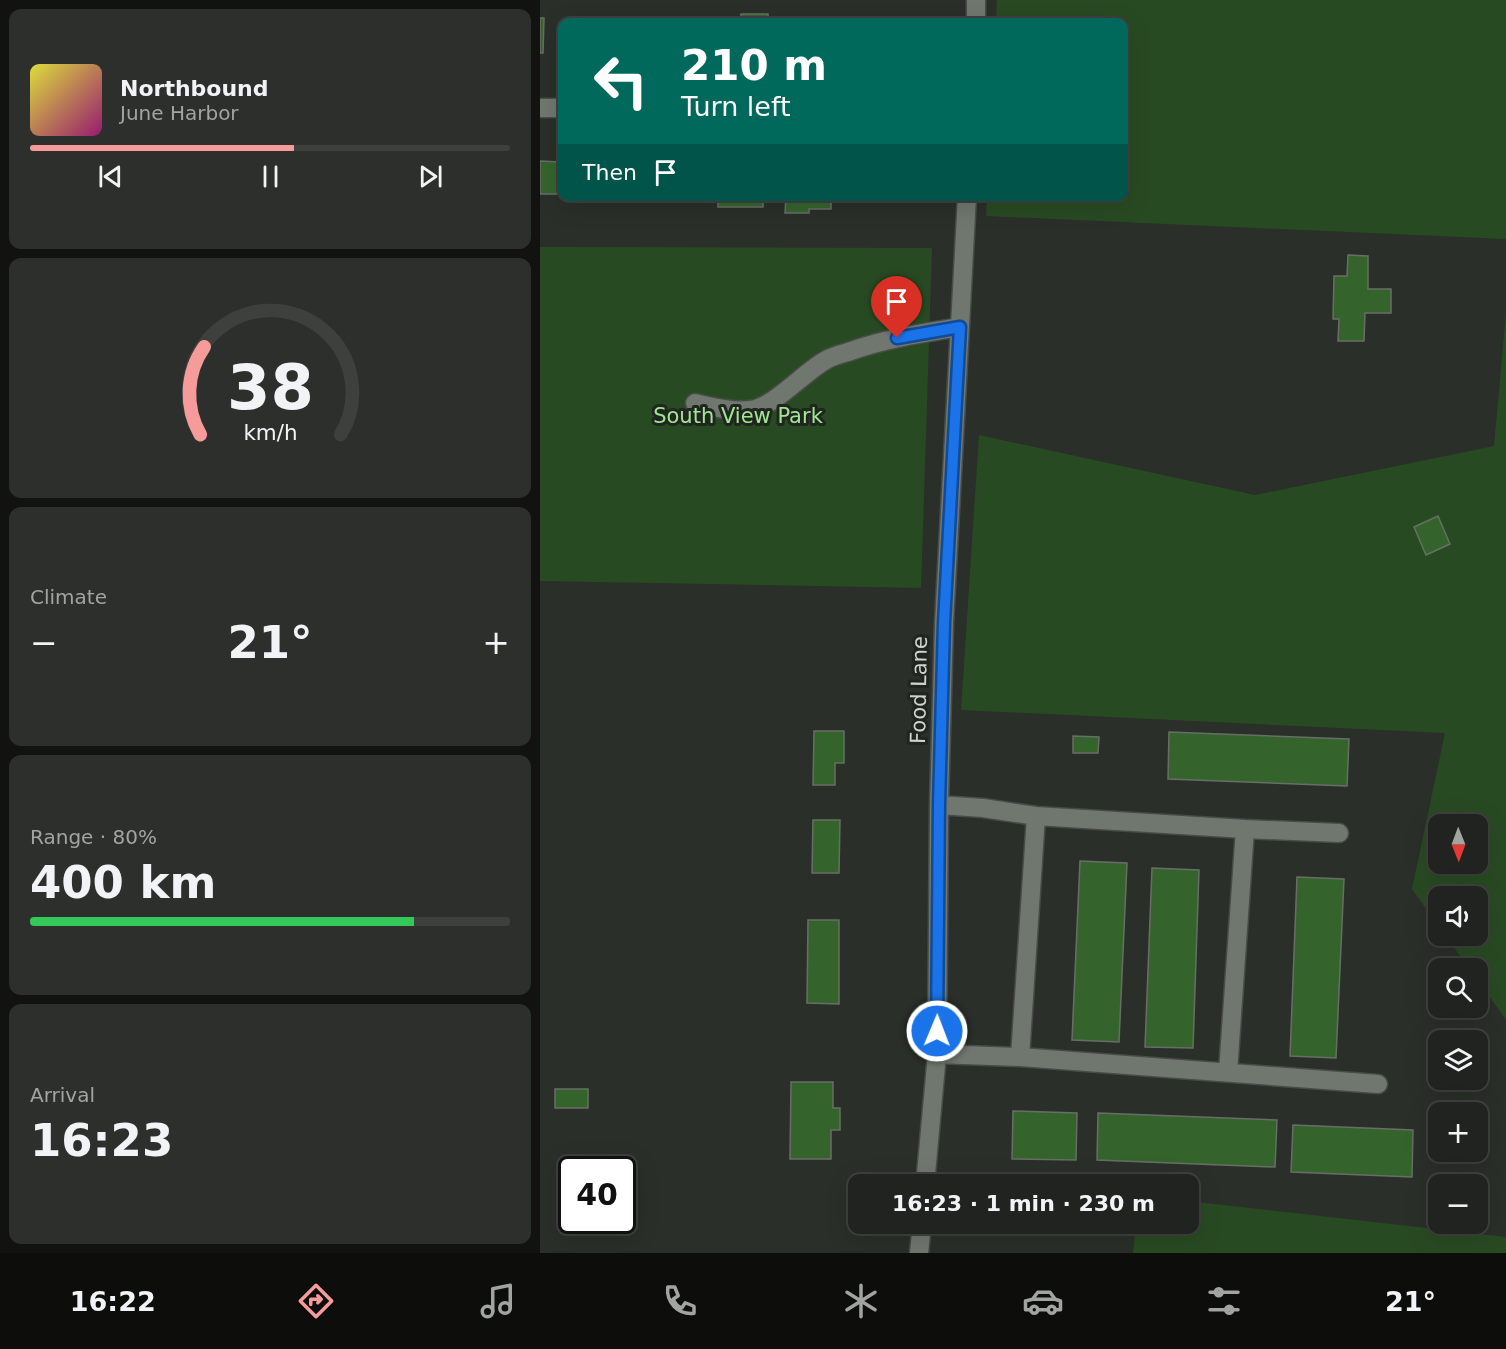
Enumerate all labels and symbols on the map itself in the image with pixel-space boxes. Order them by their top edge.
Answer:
pin [871,276,922,338]
park label: South View Park [653,404,824,428]
street label: Food Lane [906,636,932,744]
north arrow [1428,814,1488,874]
position arrow [905,999,969,1063]
speed limit sign: 40 [558,1156,636,1234]

